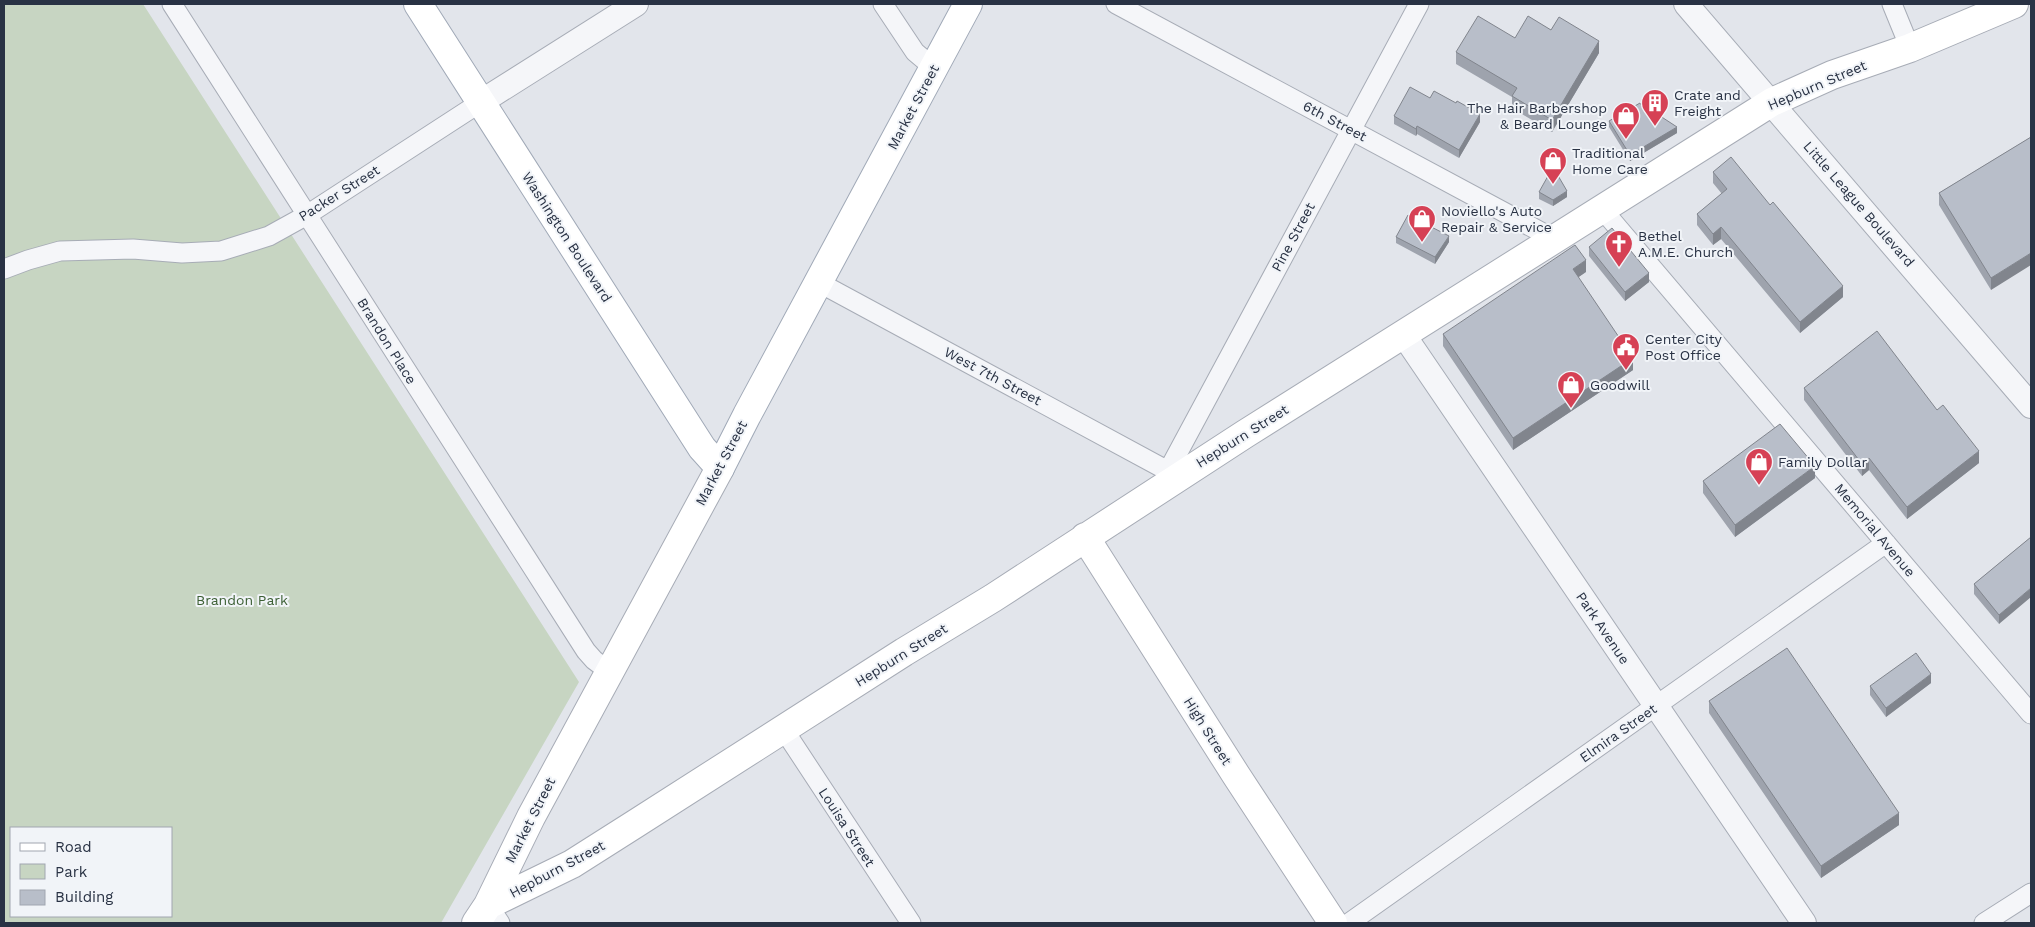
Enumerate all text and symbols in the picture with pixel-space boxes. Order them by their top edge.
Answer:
street label: Hepburn Street [1765,57,1869,113]
street label: Market Street [884,62,942,152]
place label: Crate and Freight [1674,87,1741,119]
building icon: Crate and Freight [1640,88,1670,127]
street label: 6th Street [1300,98,1370,145]
place label: The Hair Barbershop & Beard Lounge [1467,100,1607,132]
shop icon: The Hair Barbershop & Beard Lounge [1611,101,1641,140]
street label: Little League Boulevard [1800,138,1918,270]
place label: Traditional Home Care [1572,145,1648,177]
shop icon: Traditional Home Care [1538,146,1568,185]
street label: Packer Street [296,162,383,224]
street label: Washington Boulevard [519,169,615,305]
street label: Pine Street [1268,200,1318,274]
place label: Noviello's Auto Repair & Service [1441,203,1552,235]
shop icon: Noviello's Auto Repair & Service [1407,204,1437,243]
place label: Bethel A.M.E. Church [1638,228,1733,260]
church icon: Bethel A.M.E. Church [1604,229,1634,268]
street label: Brandon Place [354,295,420,387]
place label: Center City Post Office [1645,331,1723,363]
public building icon: Center City Post Office [1611,332,1641,371]
street label: West 7th Street [942,344,1044,408]
shop icon: Goodwill [1556,370,1586,409]
place label: Goodwill [1590,377,1650,393]
street label: Hepburn Street [1193,401,1291,471]
street label: Market Street [692,418,750,508]
shop icon: Family Dollar [1744,447,1774,486]
place label: Family Dollar [1778,454,1867,470]
street label: Memorial Avenue [1831,480,1919,580]
street label: Park Avenue [1573,589,1633,667]
park label: Brandon Park [196,592,288,608]
street label: Hepburn Street [852,620,950,690]
street label: High Street [1181,694,1235,768]
street label: Elmira Street [1576,700,1660,765]
street label: Market Street [502,774,558,865]
street label: Louisa Street [816,785,879,870]
legend [10,827,172,917]
street label: Hepburn Street [507,837,608,901]
text: Road [55,838,92,856]
text: Park [55,863,88,881]
text: Building [55,888,113,906]

